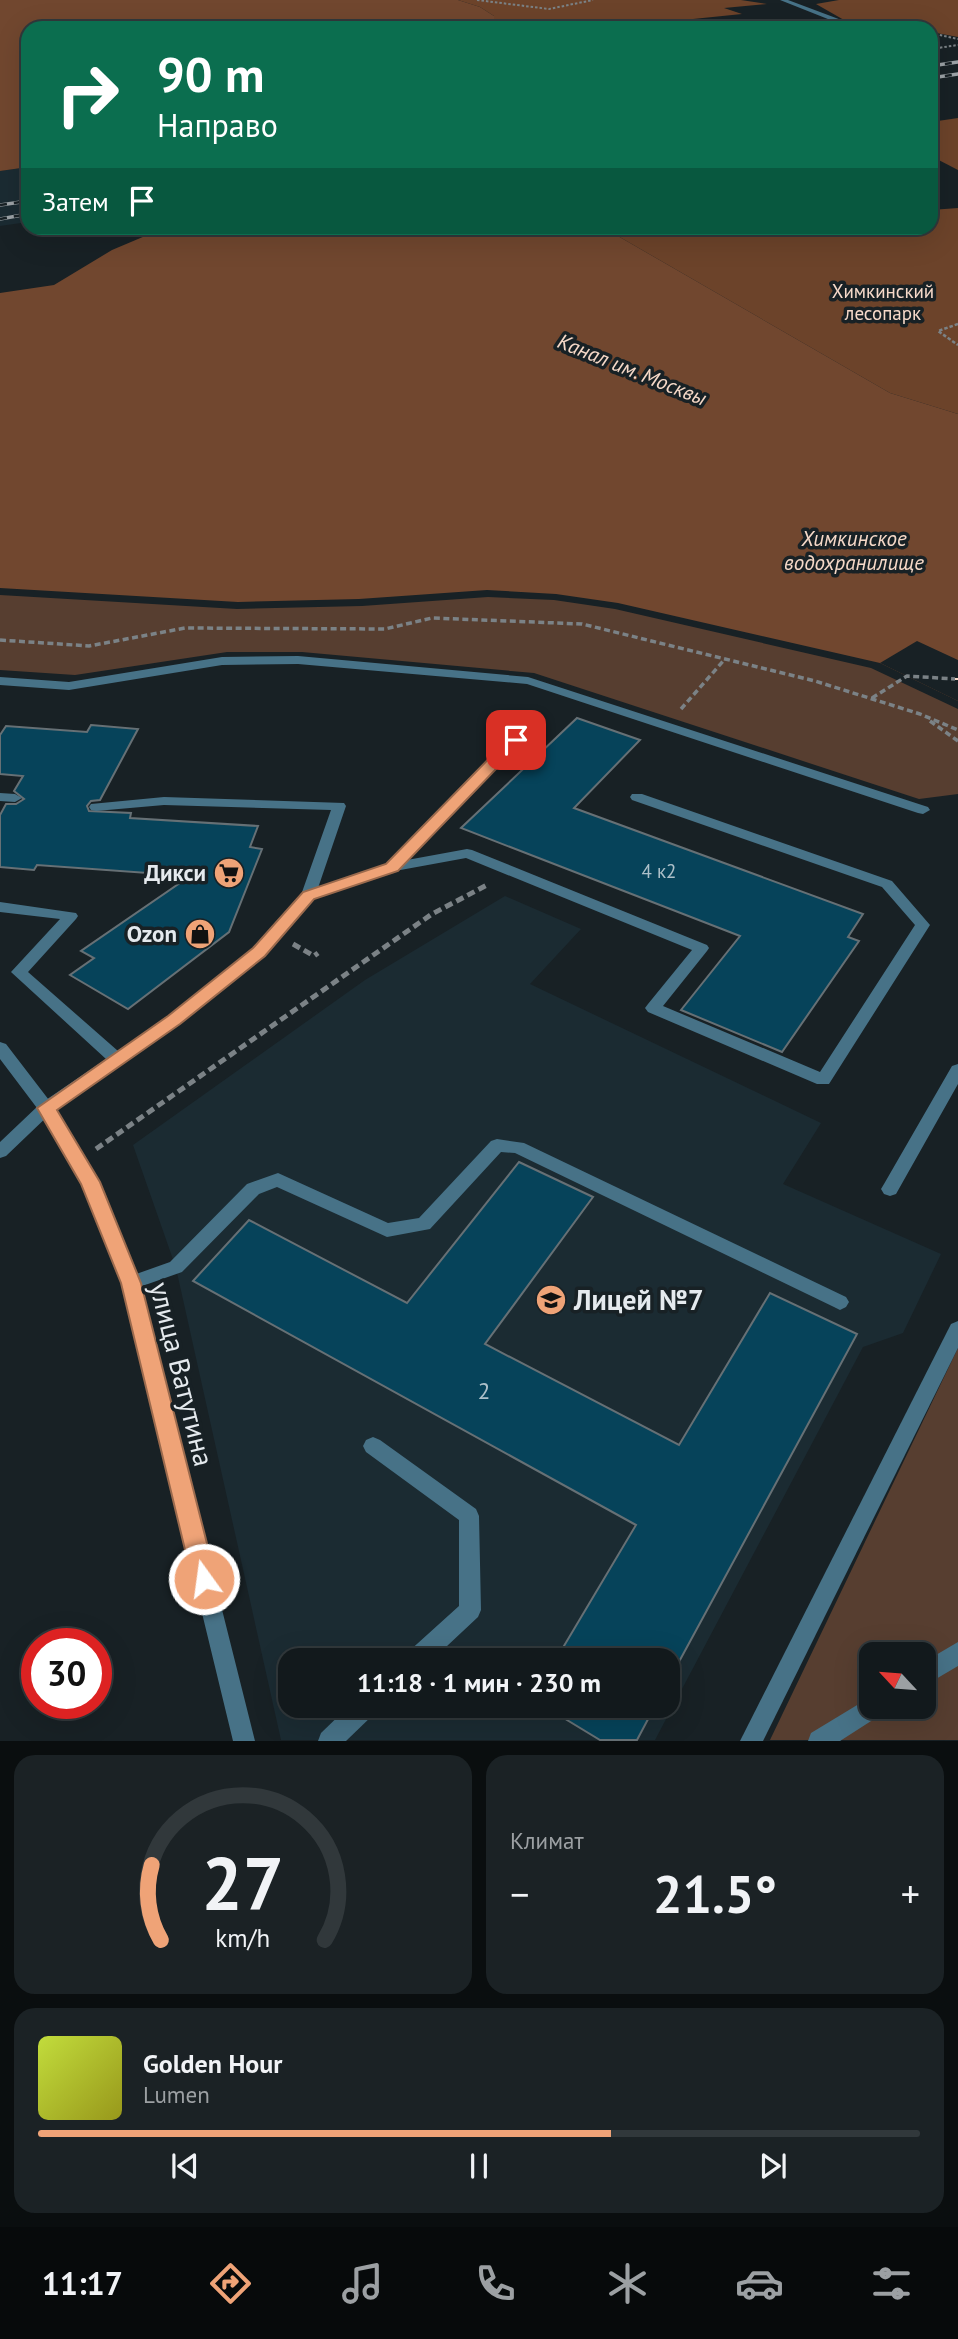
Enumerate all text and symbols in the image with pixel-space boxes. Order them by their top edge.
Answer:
text: 90 m [157,42,264,106]
icon: right [42,49,133,140]
text: Направо [157,104,278,146]
icon: arrive [123,182,161,220]
text: Затем [42,185,109,218]
park label: Химкинский лесопарк [832,279,934,325]
water label: Канал им. Москвы [554,327,711,412]
water label: Химкинское водохранилище [784,525,924,576]
pin [486,710,546,770]
icon: arrive [497,721,535,759]
supermarket icon: Дикси [212,856,246,890]
place label: Дикси [144,858,206,887]
house number: 4 к2 [642,859,676,883]
shop icon: Ozon [183,917,217,951]
place label: Ozon [127,919,177,948]
street label: улица Ватутина [142,1278,223,1470]
place label: Лицей №7 [573,1281,704,1318]
school or university icon: Лицей №7 [534,1283,568,1317]
house number: 2 [478,1376,490,1405]
position arrow [167,1542,241,1616]
speed limit sign: 30 [21,1628,112,1719]
north arrow [859,1642,936,1718]
map controls [859,1642,936,1719]
text: 11:18 · 1 мин · 230 m [357,1666,601,1699]
text: Климат [510,1826,584,1855]
text: 27 [202,1837,284,1931]
text: 21.5° [653,1860,777,1927]
text: − [510,1869,529,1918]
text: + [901,1869,920,1918]
text: km/h [216,1922,270,1954]
text: Golden Hour [143,2047,282,2080]
text: Lumen [143,2080,210,2109]
icon: previous [166,2147,204,2185]
icon: pause [460,2147,498,2185]
icon: next [754,2147,792,2185]
icon: directions [206,2259,255,2308]
icon: music [338,2259,387,2308]
icon: phone [471,2259,520,2308]
icon: climate [603,2259,652,2308]
icon: car [735,2259,784,2308]
icon: filters [867,2259,916,2308]
text: 11:17 [42,2262,123,2304]

